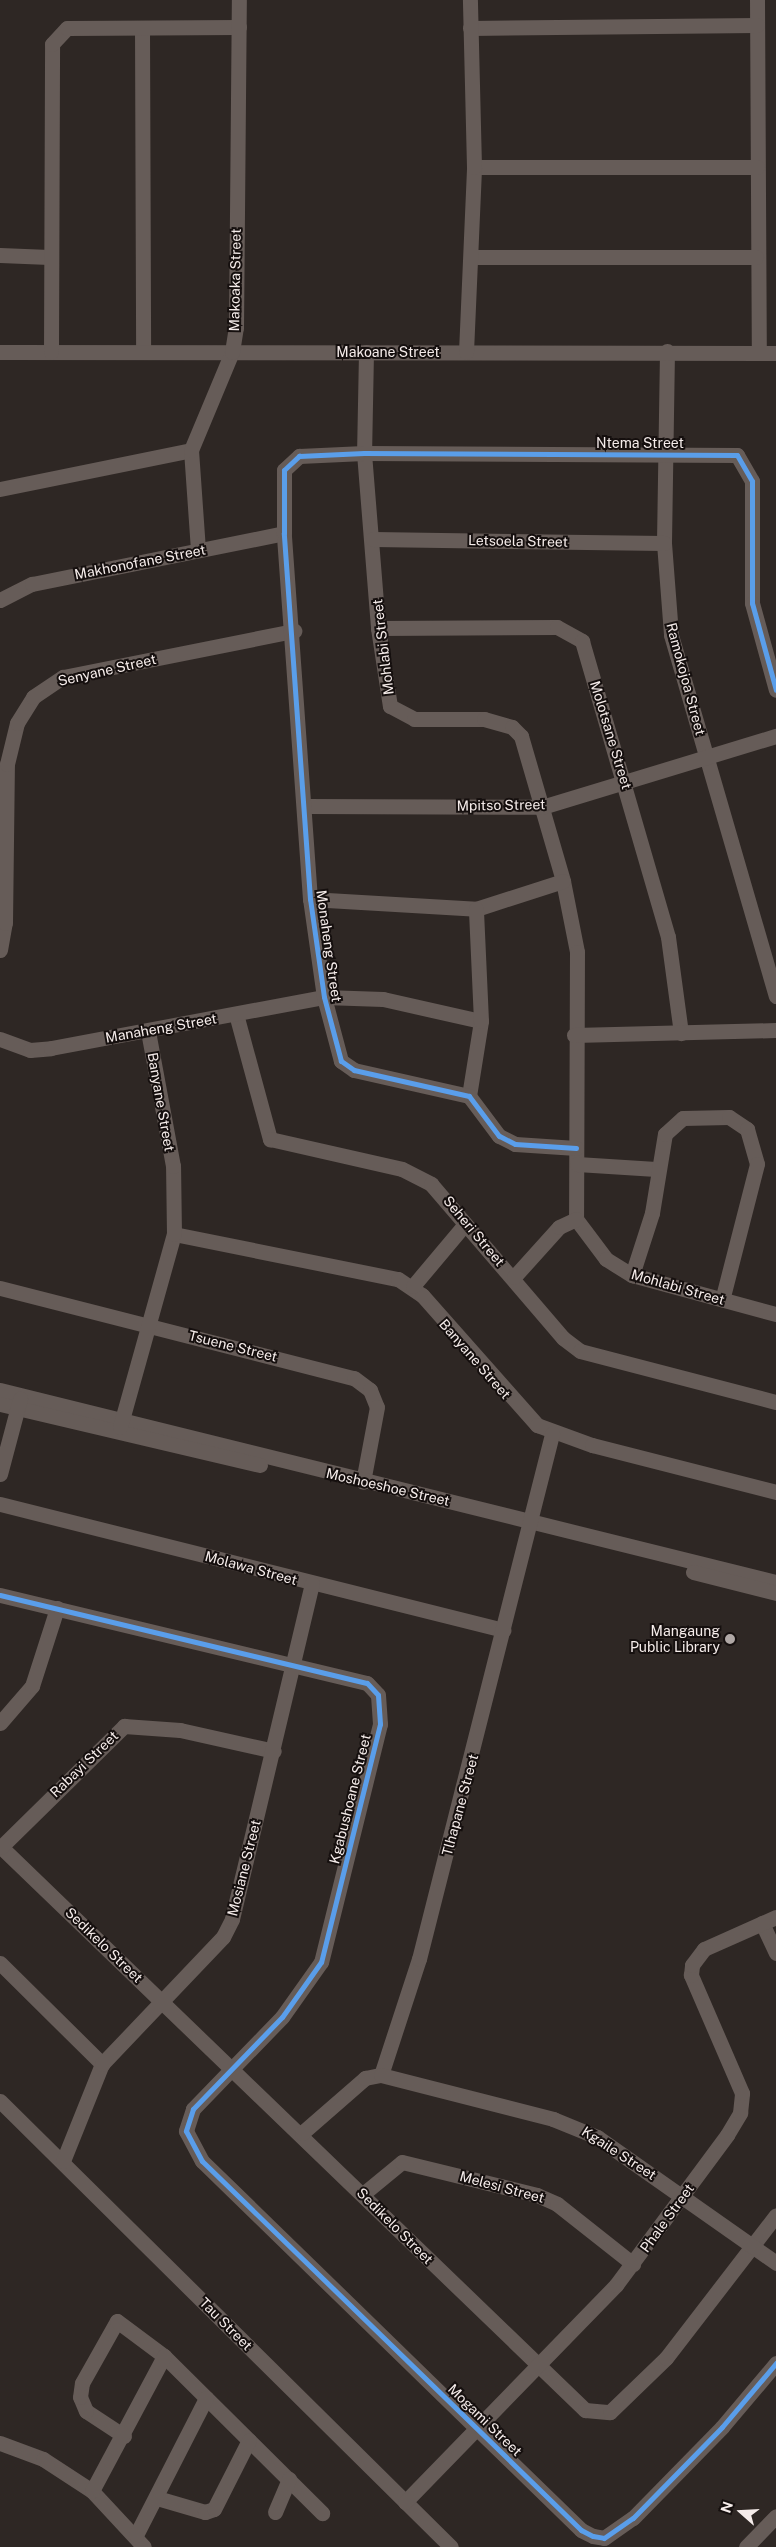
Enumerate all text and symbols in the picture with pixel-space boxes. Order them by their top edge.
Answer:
street label: Makoaka Street [226,228,244,332]
street label: Makoane Street [336,344,440,360]
street label: Ntema Street [596,435,684,451]
street label: Letsoela Street [468,532,568,550]
street label: Makhonofane Street [73,541,207,583]
street label: Mohlabi Street [369,598,397,696]
street label: Ramokojoa Street [663,621,709,737]
street label: Senyane Street [56,651,158,689]
street label: Molotsane Street [587,679,635,791]
street label: Mpitso Street [456,796,546,814]
street label: Monaheng Street [313,889,345,1003]
street label: Manaheng Street [104,1010,218,1046]
street label: Banyane Street [144,1051,178,1153]
street label: Seheri Street [440,1192,508,1270]
street label: Mohlabi Street [629,1266,727,1308]
street label: Banyane Street [436,1316,514,1402]
street label: Tsuene Street [187,1327,279,1365]
street label: Moshoeshoe Street [325,1465,451,1509]
street label: Molawa Street [203,1548,299,1588]
place label: Mangaung Public Library [630,1623,720,1655]
marker: Mangaung Public Library [724,1633,736,1645]
street label: Rabayi Street [46,1727,122,1801]
street label: Kgabushoane Street [326,1732,374,1866]
street label: Tlhapane Street [438,1752,482,1858]
street label: Mosiane Street [224,1818,264,1918]
street label: Sedikelo Street [62,1904,146,1986]
street label: Kgaile Street [579,2123,659,2183]
street label: Melesi Street [458,2168,546,2206]
street label: Phale Street [636,2180,698,2256]
street label: Sedikelo Street [353,2184,437,2268]
street label: Tau Street [196,2294,256,2354]
street label: Mogami Street [445,2381,525,2459]
north arrow [716,2487,766,2537]
text: N [717,2499,736,2515]

